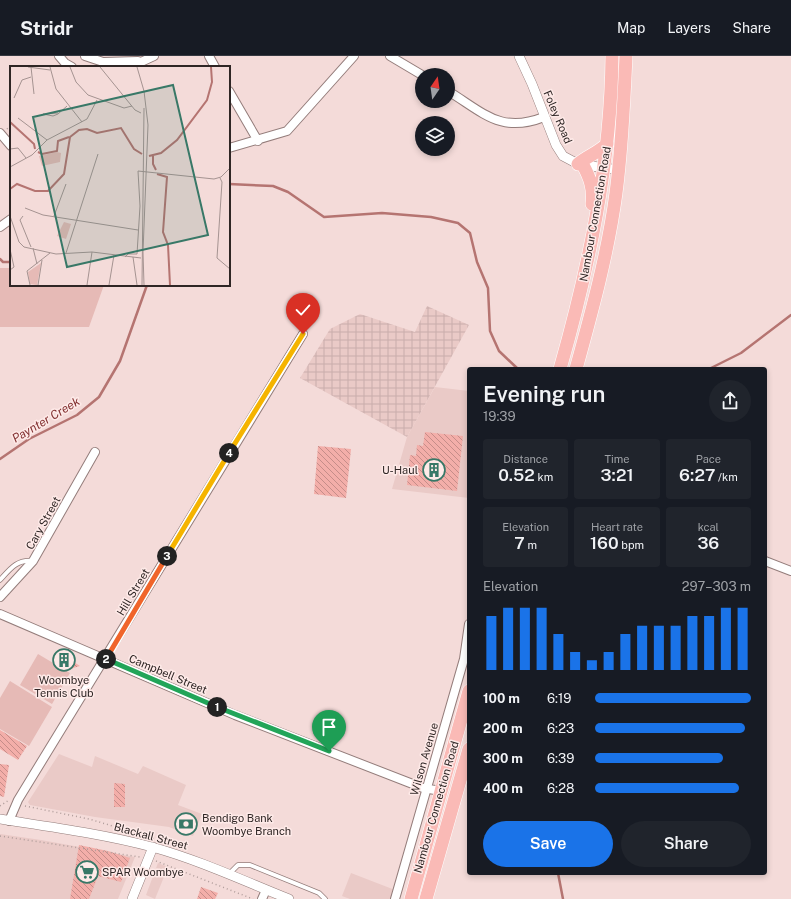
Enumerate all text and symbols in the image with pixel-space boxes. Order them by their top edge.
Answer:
text: Stridr [20,17,73,39]
text: Map [617,20,645,36]
text: Layers [667,20,711,36]
text: Share [733,20,771,36]
inset map [10,66,230,286]
north arrow [415,68,455,108]
map controls [415,68,455,156]
street label: Foley Road [541,89,575,145]
button: layers [415,116,455,156]
street label: Nambour Connection Road [577,146,613,282]
pin [286,293,320,334]
icon: check [292,299,314,321]
button: share [709,380,751,422]
text: Evening run [483,381,605,407]
water label: Paynter Creek [10,394,83,446]
text: 19:39 [483,409,516,424]
pin: 4 [219,443,239,463]
text: 4 [225,447,233,459]
text: Distance [503,453,548,465]
text: Time [604,453,630,465]
text: Pace [696,453,721,465]
building icon: U-Haul [421,457,447,483]
place label: U-Haul [382,464,418,476]
text: 0.52 [498,465,535,485]
text: 3:21 [600,465,634,485]
text: 6:27 [679,465,715,485]
text: km [535,471,553,483]
text: /km [715,471,738,483]
street label: Cary Street [24,494,62,552]
text: Elevation [502,521,549,533]
text: Heart rate [591,521,643,533]
text: kcal [698,521,719,533]
text: 7 [514,533,525,553]
text: 160 [590,533,619,553]
text: 36 [697,533,719,553]
text: m [525,539,537,551]
text: bpm [619,539,644,551]
pin: 3 [157,546,177,566]
text: 3 [163,550,171,562]
street label: Hill Street [114,566,152,618]
text: Elevation [483,579,538,594]
text: 297–303 m [682,579,751,594]
building icon: Woombye Tennis Club [51,647,77,673]
pin: 2 [96,649,116,669]
street label: Campbell Street [127,652,209,696]
text: 2 [103,653,110,665]
place label: Woombye Tennis Club [34,674,94,699]
text: 100 m [483,691,520,706]
text: 6:19 [547,691,571,706]
pin: 1 [207,697,227,717]
text: 1 [215,701,219,713]
pin [312,710,346,751]
icon: arrive [318,716,340,738]
street label: Wilson Avenue [408,721,440,797]
text: 200 m [483,721,523,736]
text: 6:23 [547,721,574,736]
street label: Nambour Connection Road [411,740,461,874]
text: 300 m [483,751,523,766]
text: 6:39 [547,751,574,766]
text: 400 m [483,781,523,796]
text: 6:28 [547,781,574,796]
bank icon: Bendigo Bank Woombye Branch [173,811,199,837]
place label: Bendigo Bank Woombye Branch [202,812,291,837]
street label: Blackall Street [113,820,189,852]
button: Save [483,821,613,867]
button: Share [621,821,751,867]
supermarket icon: SPAR Woombye [74,859,100,885]
place label: SPAR Woombye [102,866,184,878]

